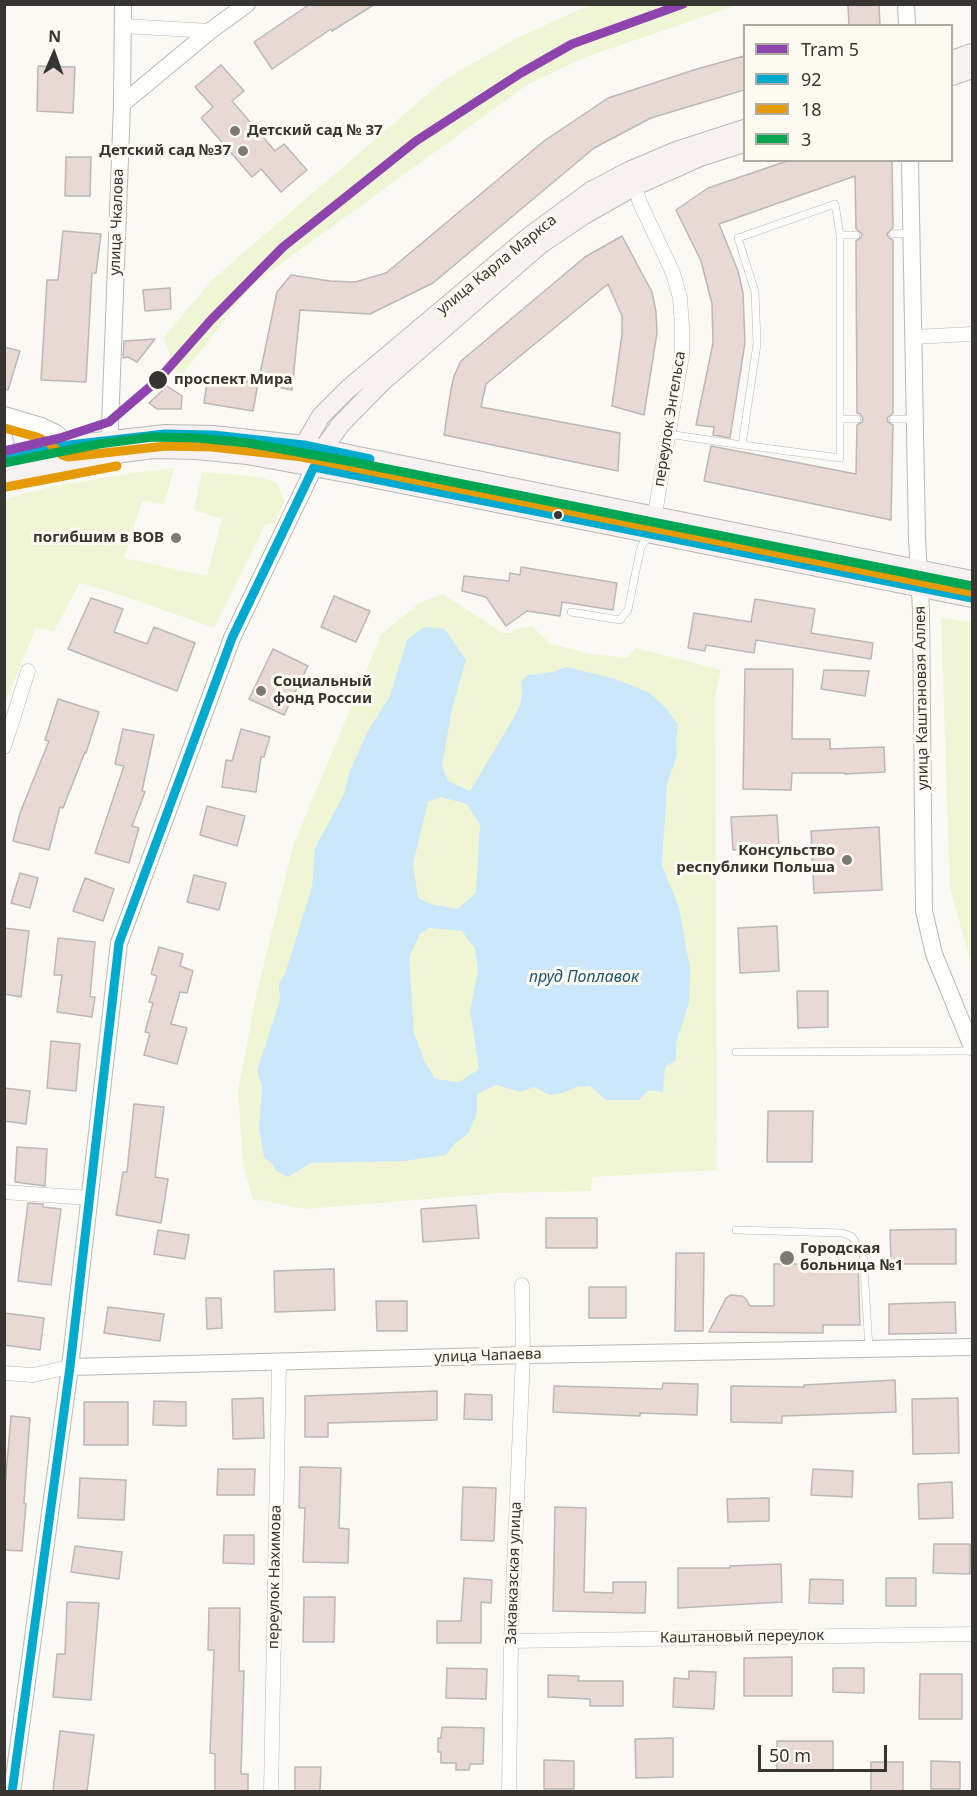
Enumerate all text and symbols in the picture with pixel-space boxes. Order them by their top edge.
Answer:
north arrow [24,24,84,84]
legend [743,24,953,162]
text: N [48,25,62,47]
text: Tram 5 [801,37,859,61]
text: 92 [801,67,822,91]
text: 18 [801,97,822,121]
place label: Детский сад № 37 [247,122,383,140]
marker: Детский сад № 37 [228,124,242,138]
text: 3 [801,127,811,151]
place label: Детский сад №37 [99,142,231,160]
marker: Детский сад №37 [236,144,250,158]
street label: улица Чкалова [106,168,128,276]
street label: улица Карла Маркса [434,211,560,319]
street label: переулок Энгельса [650,350,690,488]
marker: проспект Мира [147,369,169,391]
place label: проспект Мира [174,371,292,389]
unlabelled marker [552,509,564,521]
place label: погибшим в ВОВ [33,529,164,547]
marker: погибшим в ВОВ [169,531,183,545]
street label: улица Каштановая Аллея [911,606,933,790]
place label: Социальный фонд России [273,673,372,708]
marker: Социальный фонд России [254,684,268,698]
place label: Консульство республики Польша [676,842,835,877]
marker: Консульство республики Польша [840,853,854,867]
water label: пруд Поплавок [529,967,639,987]
place label: Городская больница №1 [800,1240,903,1275]
marker: Городская больница №1 [778,1249,796,1267]
street label: улица Чапаева [434,1345,542,1367]
street label: Закавказская улица [503,1501,525,1645]
street label: переулок Нахимова [265,1505,285,1649]
street label: Каштановый переулок [660,1627,824,1647]
scale bar [761,1733,890,1771]
text: 50 m [769,1743,811,1767]

